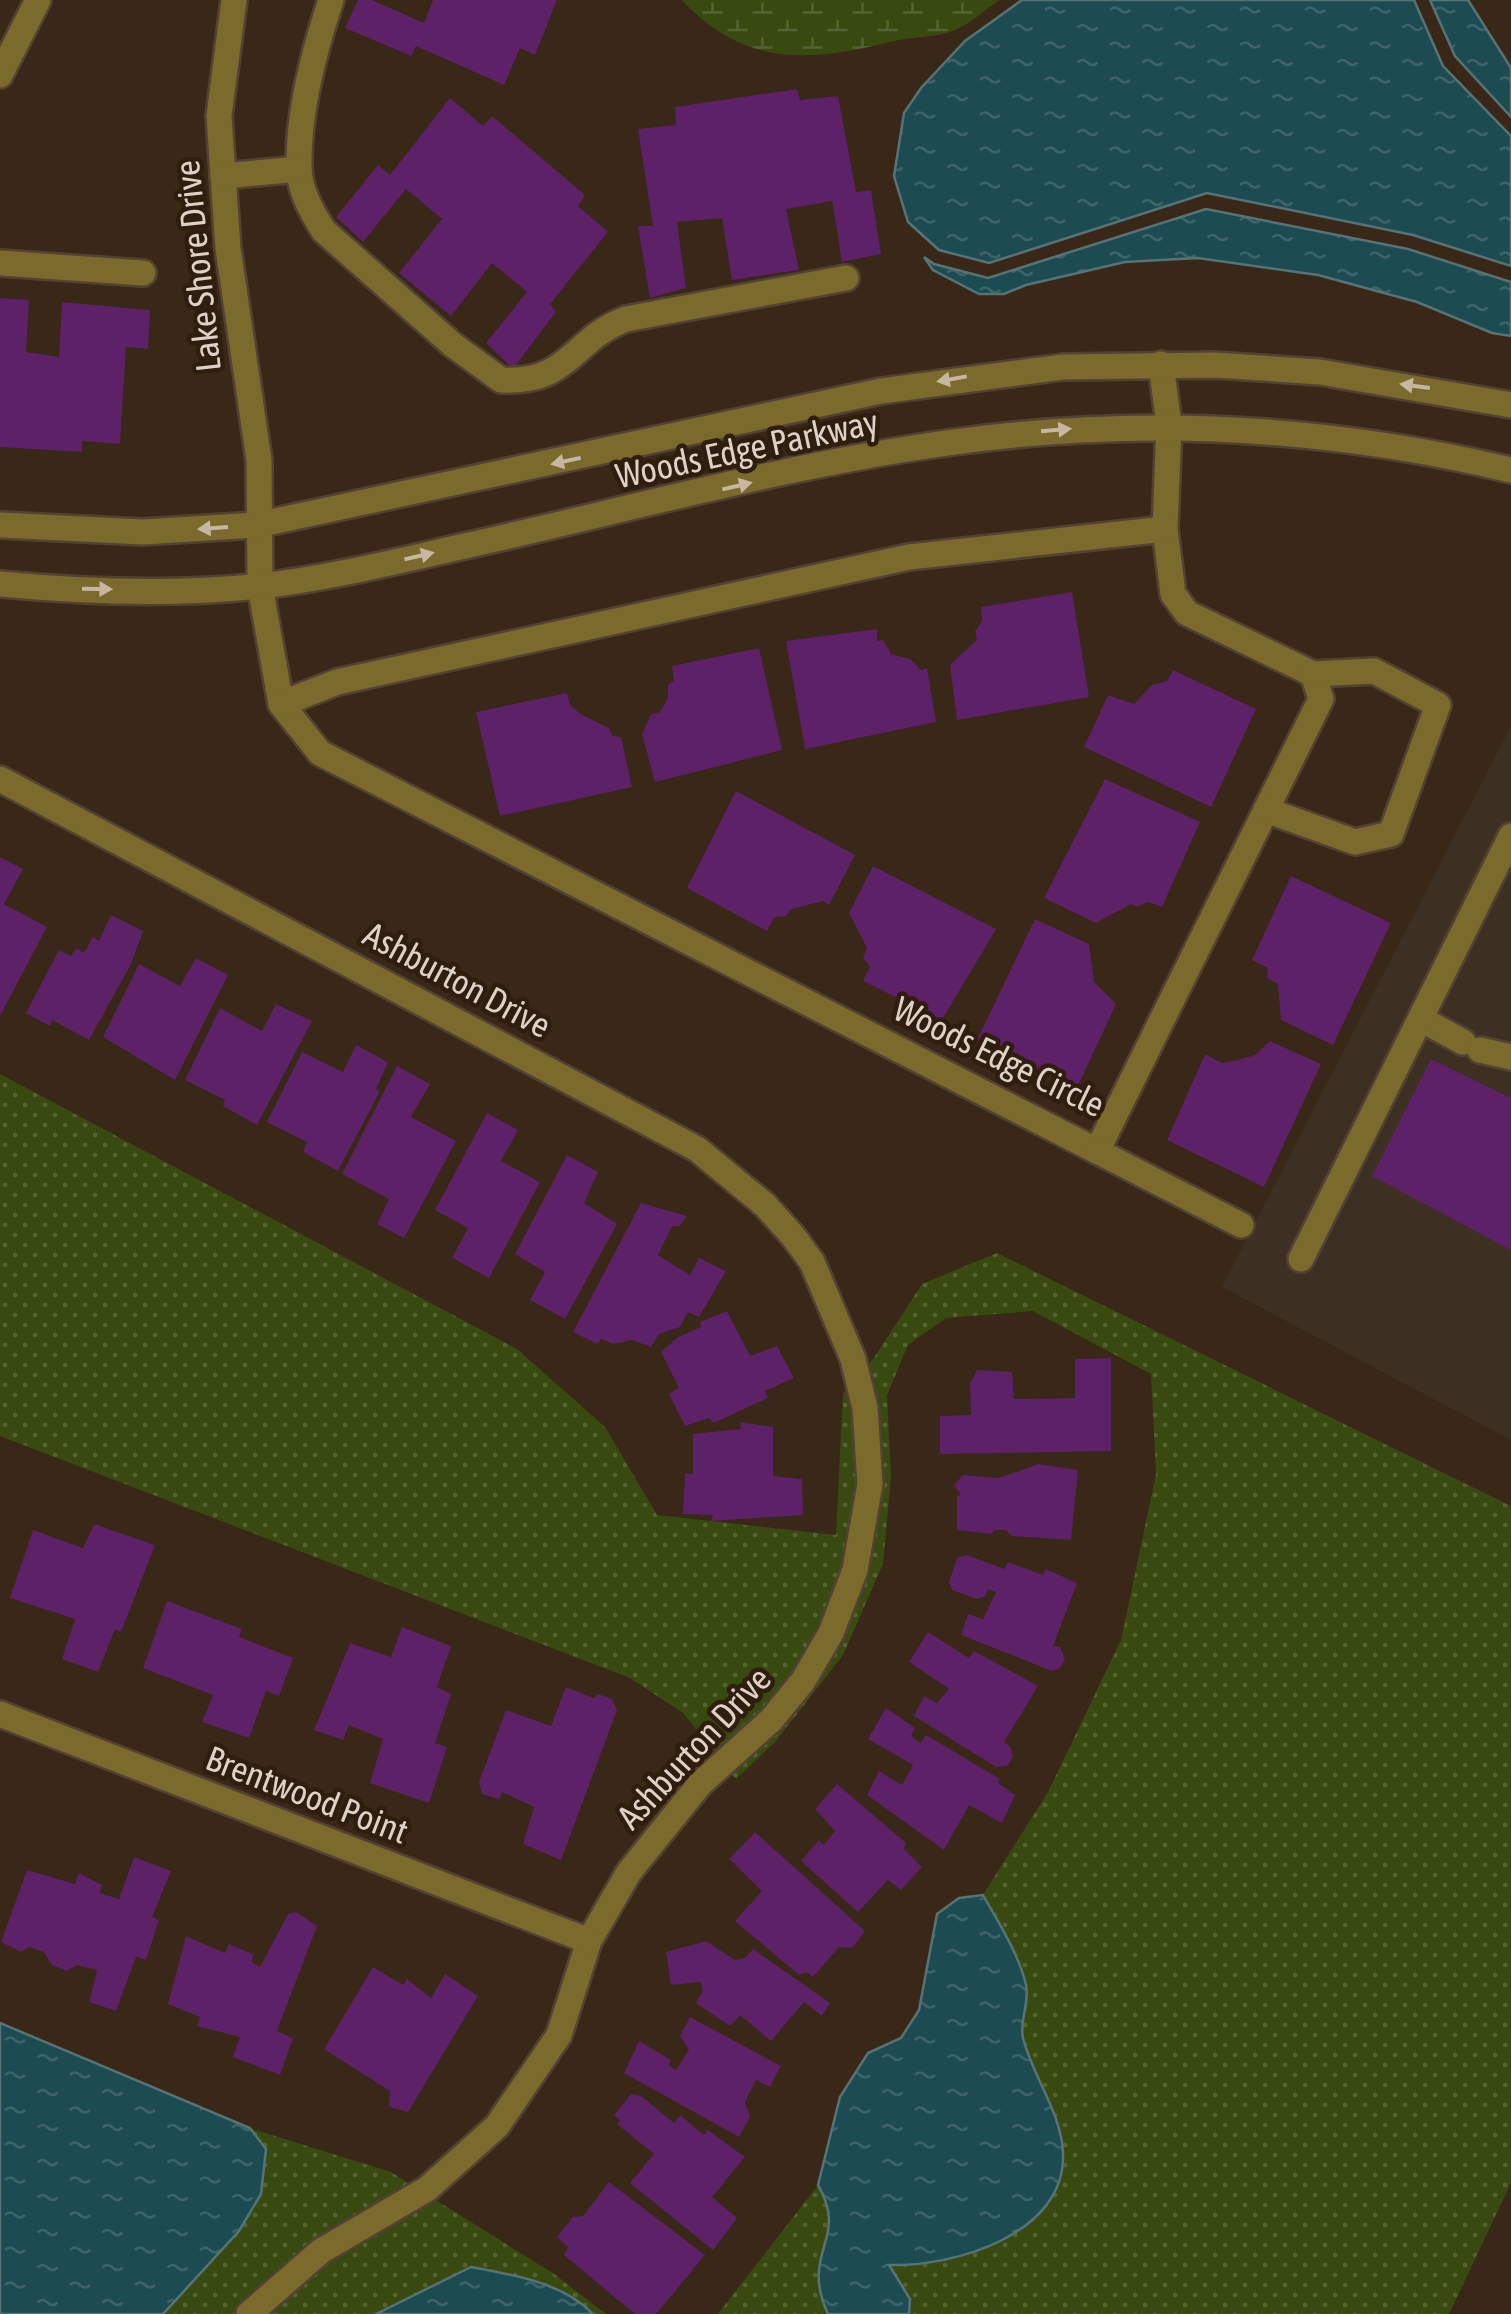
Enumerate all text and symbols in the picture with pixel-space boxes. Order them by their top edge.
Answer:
street label: Lake Shore Drive [166,158,228,374]
one-way arrow [936,372,968,387]
one-way arrow [1399,377,1431,393]
street label: Woods Edge Parkway [612,401,882,495]
one-way arrow [1041,421,1073,437]
one-way arrow [550,454,581,469]
one-way arrow [722,477,753,493]
one-way arrow [196,521,228,537]
one-way arrow [404,548,435,564]
one-way arrow [82,582,114,598]
street label: Ashburton Drive [357,913,558,1045]
street label: Woods Edge Circle [888,988,1111,1124]
street label: Ashburton Drive [608,1658,778,1836]
street label: Brentwood Point [201,1737,414,1851]

